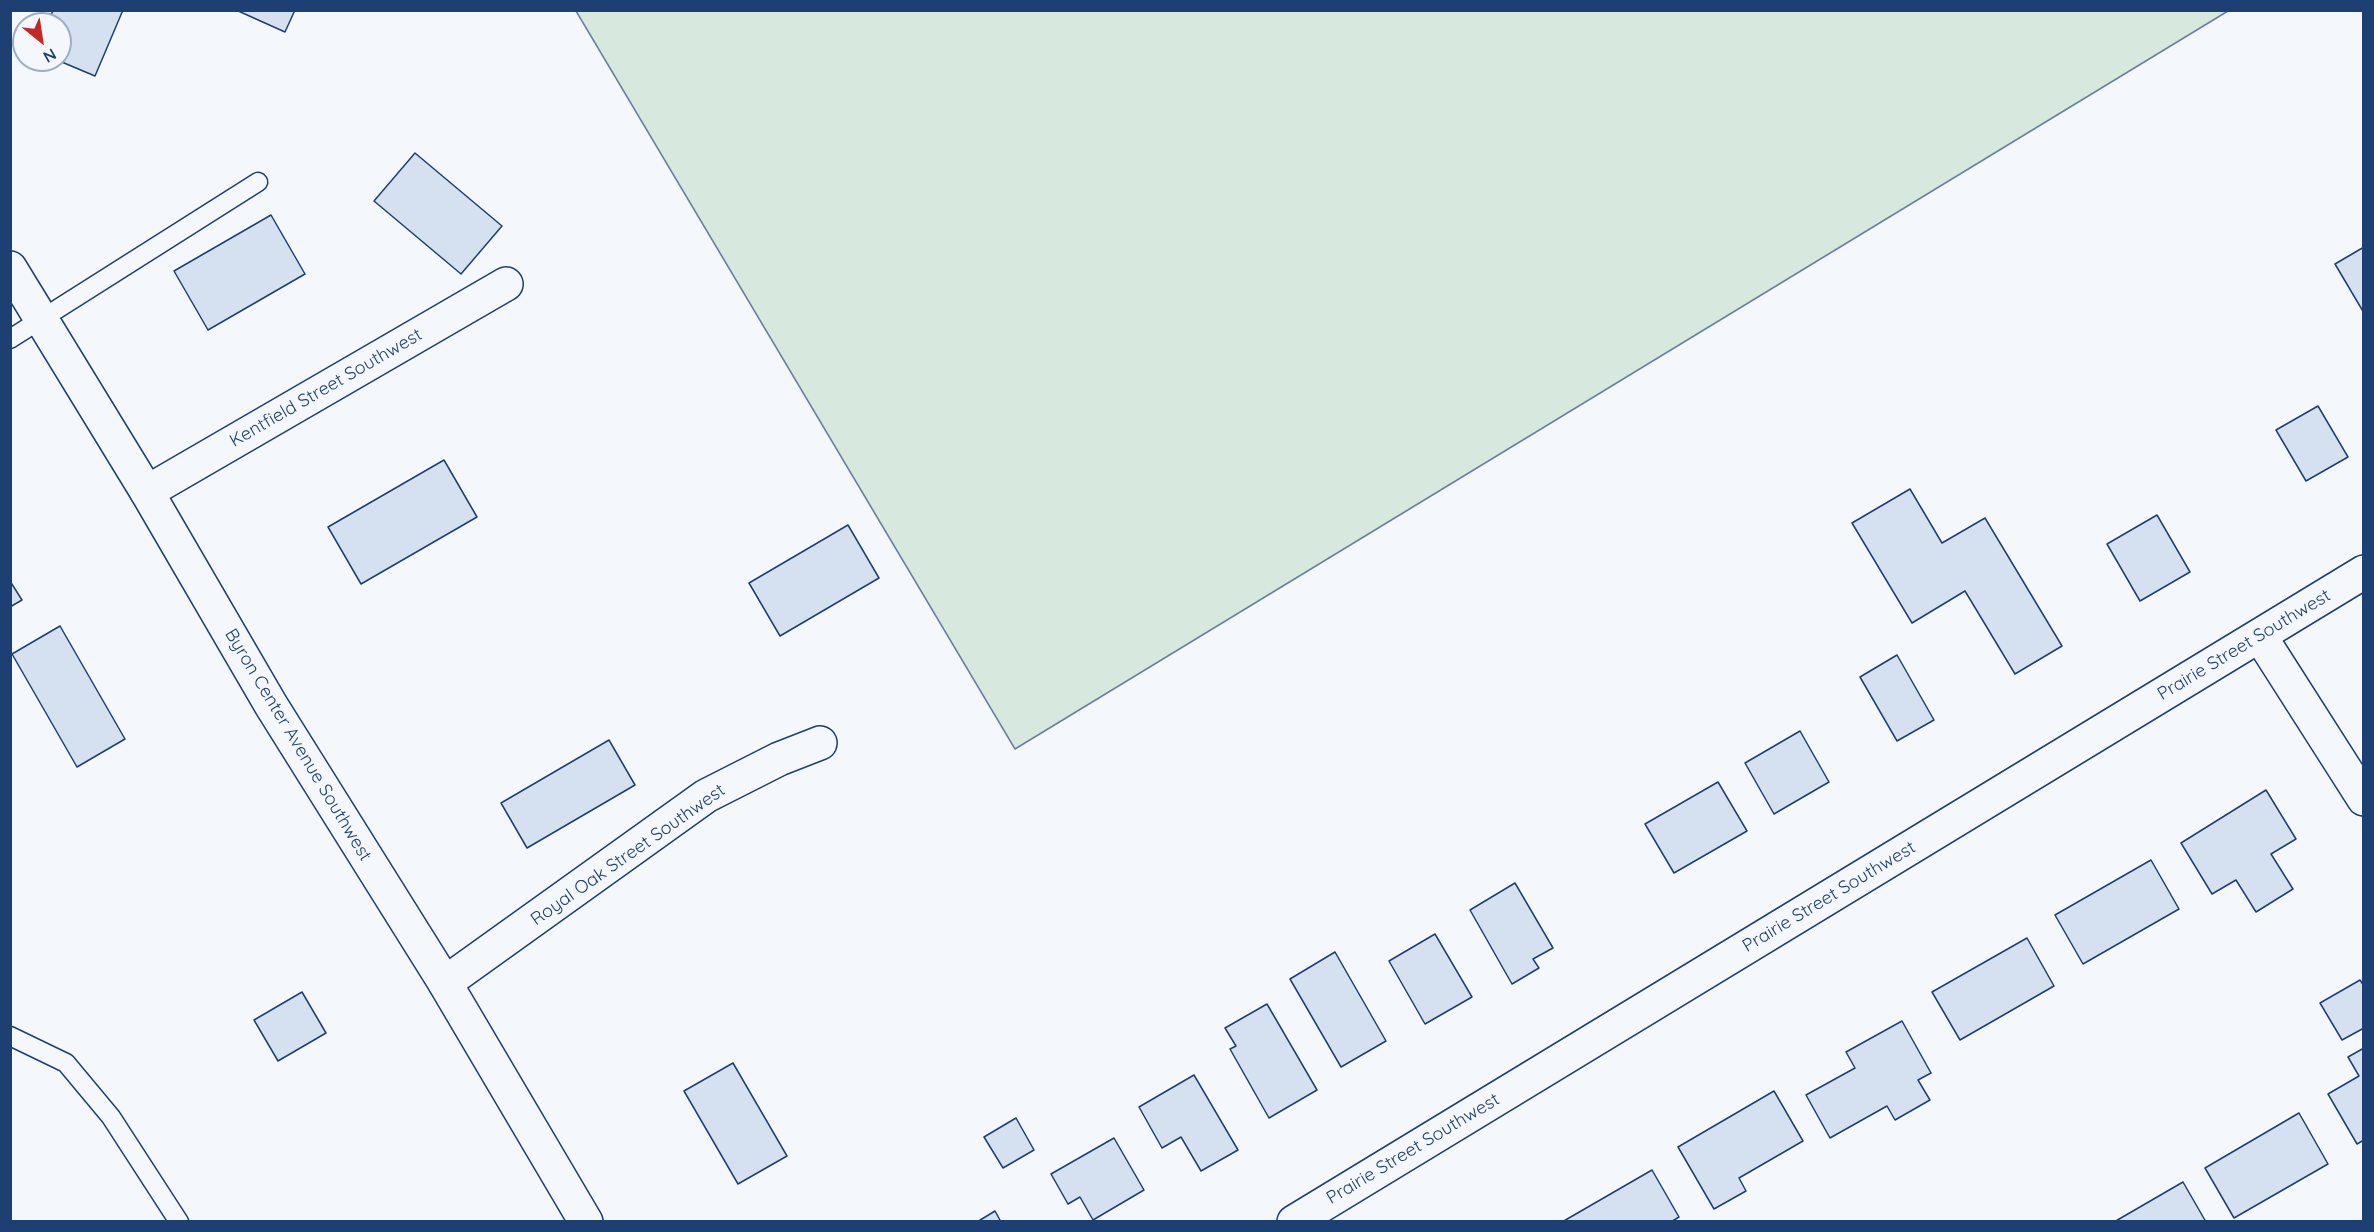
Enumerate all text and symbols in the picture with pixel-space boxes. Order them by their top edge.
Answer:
north arrow [12,12,72,72]
text: N [40,44,60,67]
street label: Kentfield Street Southwest [226,324,426,452]
street label: Prairie Street Southwest [2154,585,2334,705]
street label: Byron Center Avenue Southwest [220,625,376,865]
street label: Royal Oak Street Southwest [527,780,729,930]
street label: Prairie Street Southwest [1739,837,1919,957]
street label: Prairie Street Southwest [1323,1089,1503,1209]

